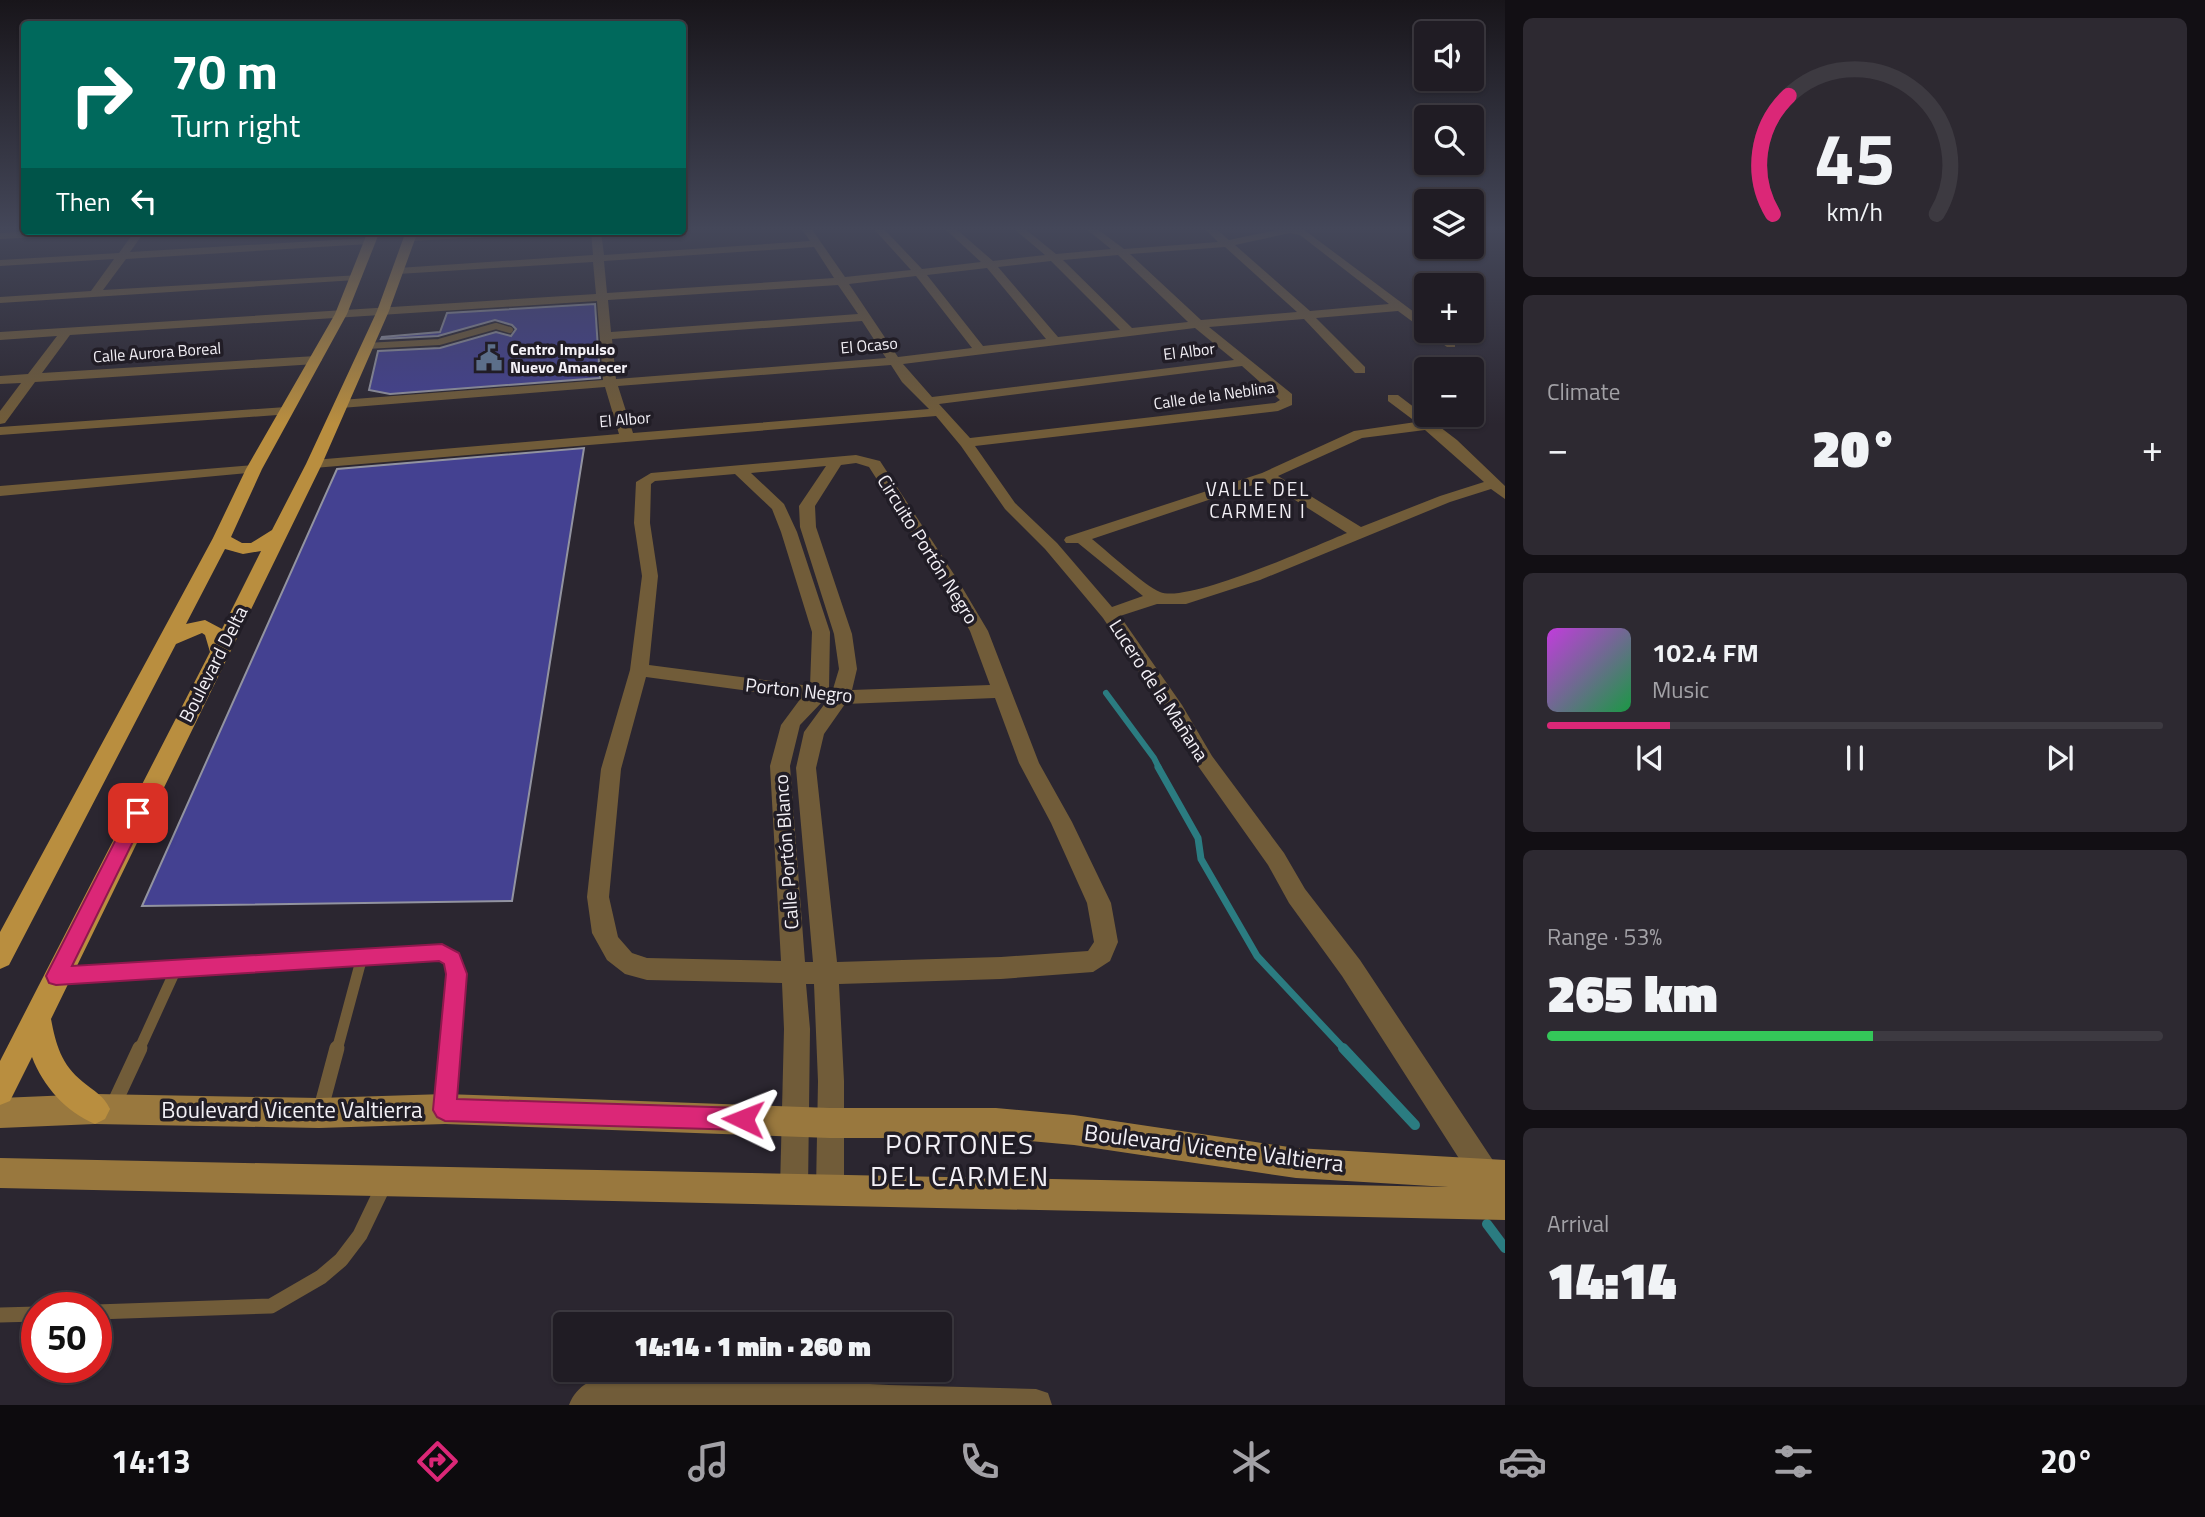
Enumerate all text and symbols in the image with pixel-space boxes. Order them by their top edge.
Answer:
map controls [1414,21,1484,427]
button: sound [1414,21,1484,91]
text: 70 m [171,33,278,108]
icon: right [56,49,147,140]
text: Turn right [171,101,300,149]
text: 45 [1814,102,1896,212]
button: search [1414,105,1484,175]
text: Then [56,182,111,221]
icon: left [125,182,163,220]
button: layers [1414,189,1484,259]
text: km/h [1827,193,1883,231]
button: + [1414,273,1484,343]
street label: El Ocaso [839,331,899,359]
street label: Calle Aurora Boreal [92,336,222,368]
street label: El Albor [1162,336,1217,366]
place label: Centro Impulso Nuevo Amanecer [510,337,627,379]
public building icon: Centro Impulso Nuevo Amanecer [474,343,504,373]
button: − [1414,357,1484,427]
text: Climate [1547,374,1620,409]
street label: Calle de la Neblina [1152,375,1276,415]
street label: El Albor [598,405,652,433]
text: 20° [1812,408,1898,487]
text: − [1547,419,1568,477]
text: + [2142,419,2163,477]
street label: Circuito Portón Negro [871,468,986,629]
district label: VALLE DEL CARMEN I [1206,474,1310,525]
street label: Boulevard Delta [171,600,255,727]
street label: Lucero de la Mañana [1103,613,1217,767]
text: 102.4 FM [1652,633,1759,672]
street label: Porton Negro [744,669,854,710]
text: Music [1652,672,1709,707]
icon: previous [1631,739,1669,777]
icon: pause [1836,739,1874,777]
icon: next [2041,739,2079,777]
street label: Calle Portón Blanco [766,774,805,931]
pin [108,783,168,843]
icon: arrive [119,794,157,832]
text: Range · 53% [1547,919,1662,954]
text: 265 km [1547,953,1718,1032]
position arrow [706,1082,780,1156]
street label: Boulevard Vicente Valtierra [161,1092,423,1127]
street label: Boulevard Vicente Valtierra [1082,1114,1346,1181]
district label: PORTONES DEL CARMEN [870,1122,1050,1197]
text: Arrival [1547,1206,1609,1241]
text: 14:14 [1547,1240,1676,1319]
speed limit sign: 50 [21,1292,112,1383]
text: 14:14 · 1 min · 260 m [634,1327,871,1366]
text: 14:13 [111,1437,191,1485]
icon: directions [413,1437,462,1486]
icon: music [684,1437,733,1486]
icon: phone [955,1437,1004,1486]
icon: climate [1227,1437,1276,1486]
icon: car [1498,1437,1547,1486]
icon: filters [1769,1437,1818,1486]
text: 20° [2040,1437,2094,1485]

